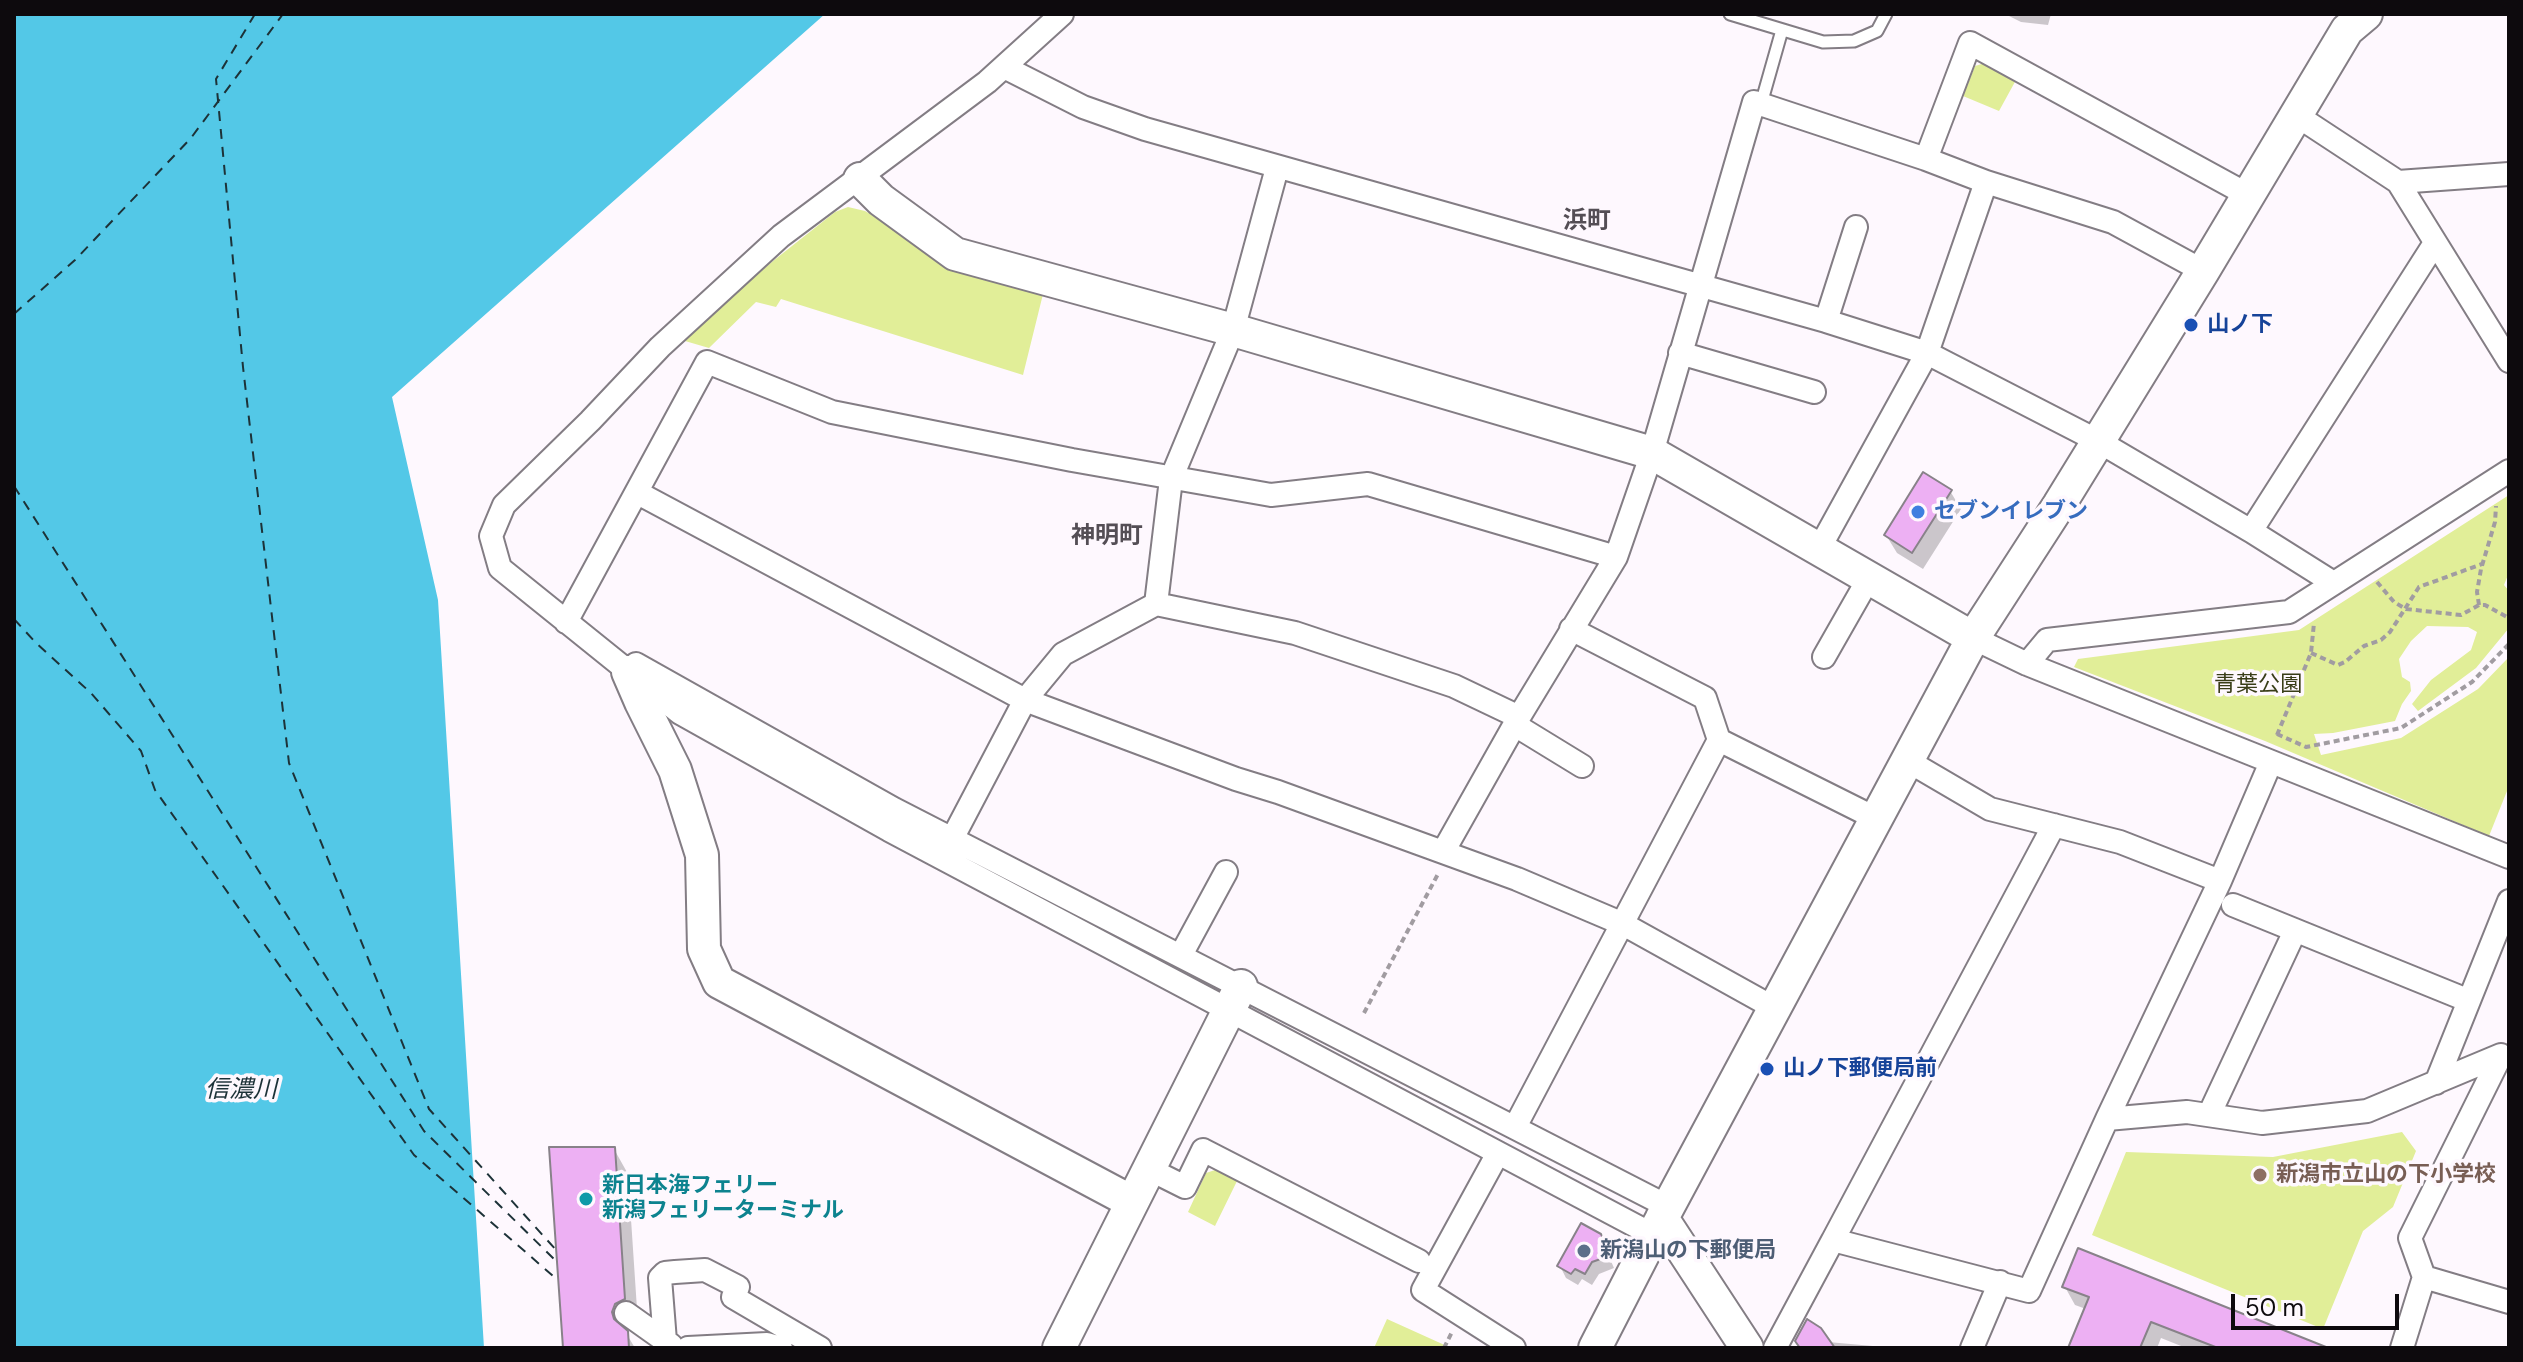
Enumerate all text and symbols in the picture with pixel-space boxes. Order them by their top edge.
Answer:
district label: 浜町 [1563,208,1611,236]
place label: 山ノ下 [2207,312,2273,338]
marker: 山ノ下 [2182,316,2200,334]
place label: セブンイレブン [1934,499,2088,525]
marker: セブンイレブン [1909,503,1927,521]
district label: 神明町 [1071,523,1143,551]
park label: 青葉公園 [2214,672,2302,698]
place label: 山ノ下郵便局前 [1783,1056,1937,1082]
marker: 山ノ下郵便局前 [1758,1060,1776,1078]
water label: 信濃川 [205,1077,277,1105]
place label: 新潟市立山の下小学校 [2276,1162,2496,1188]
marker: 新潟市立山の下小学校 [2251,1166,2269,1184]
place label: 新日本海フェリー 新潟フェリーターミナル [602,1173,844,1224]
marker: 新日本海フェリー 新潟フェリーターミナル [577,1190,595,1208]
place label: 新潟山の下郵便局 [1600,1238,1776,1264]
marker: 新潟山の下郵便局 [1575,1242,1593,1260]
scale bar [2235,1278,2403,1328]
text: 50 m [2245,1292,2304,1323]

